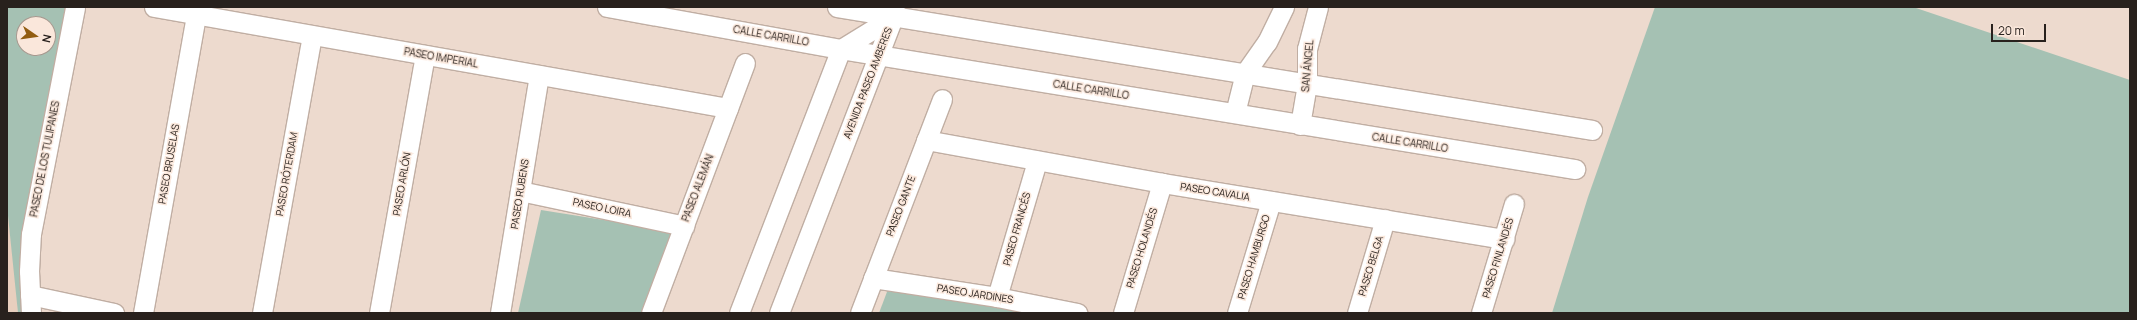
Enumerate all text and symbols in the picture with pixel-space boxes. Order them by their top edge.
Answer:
north arrow [16,16,56,56]
scale bar [1993,16,2048,42]
text: 20 m [1998,22,2025,39]
street label: CALLE CARRILLO [732,23,810,49]
street label: AVENIDA PASEO AMBERES [841,26,895,140]
text: N [39,33,55,44]
street label: SAN ÁNGEL [1300,39,1316,93]
street label: PASEO IMPERIAL [403,46,479,70]
street label: CALLE CARRILLO [1052,78,1130,102]
street label: PASEO DE LOS TULIPANES [28,100,62,218]
street label: PASEO BRUSELAS [156,123,182,205]
street label: PASEO RÓTERDAM [274,131,300,217]
street label: CALLE CARRILLO [1371,131,1449,155]
street label: PASEO ARLÓN [391,151,413,217]
street label: PASEO ALEMÁN [680,153,716,223]
street label: PASEO RUBENS [509,158,531,230]
street label: PASEO GANTE [884,174,918,238]
street label: PASEO CAVALIA [1179,181,1251,203]
street label: PASEO FRANCÉS [1001,191,1033,267]
street label: PASEO LOIRA [572,196,632,220]
street label: PASEO HOLANDÉS [1124,206,1160,290]
street label: PASEO HAMBURGO [1235,213,1273,301]
street label: PASEO FINLANDÉS [1480,216,1516,300]
street label: PASEO BELGA [1356,234,1386,298]
street label: PASEO JARDINES [936,282,1014,306]

